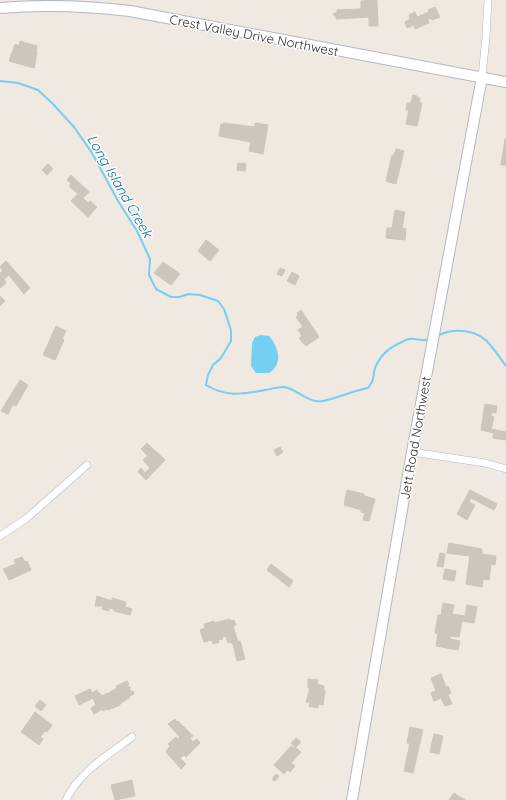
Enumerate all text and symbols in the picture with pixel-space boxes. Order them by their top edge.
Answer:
street label: Crest Valley Drive Northwest [168,11,340,59]
water label: Long Island Creek [83,131,158,242]
street label: Jett Road Northwest [396,375,434,501]

